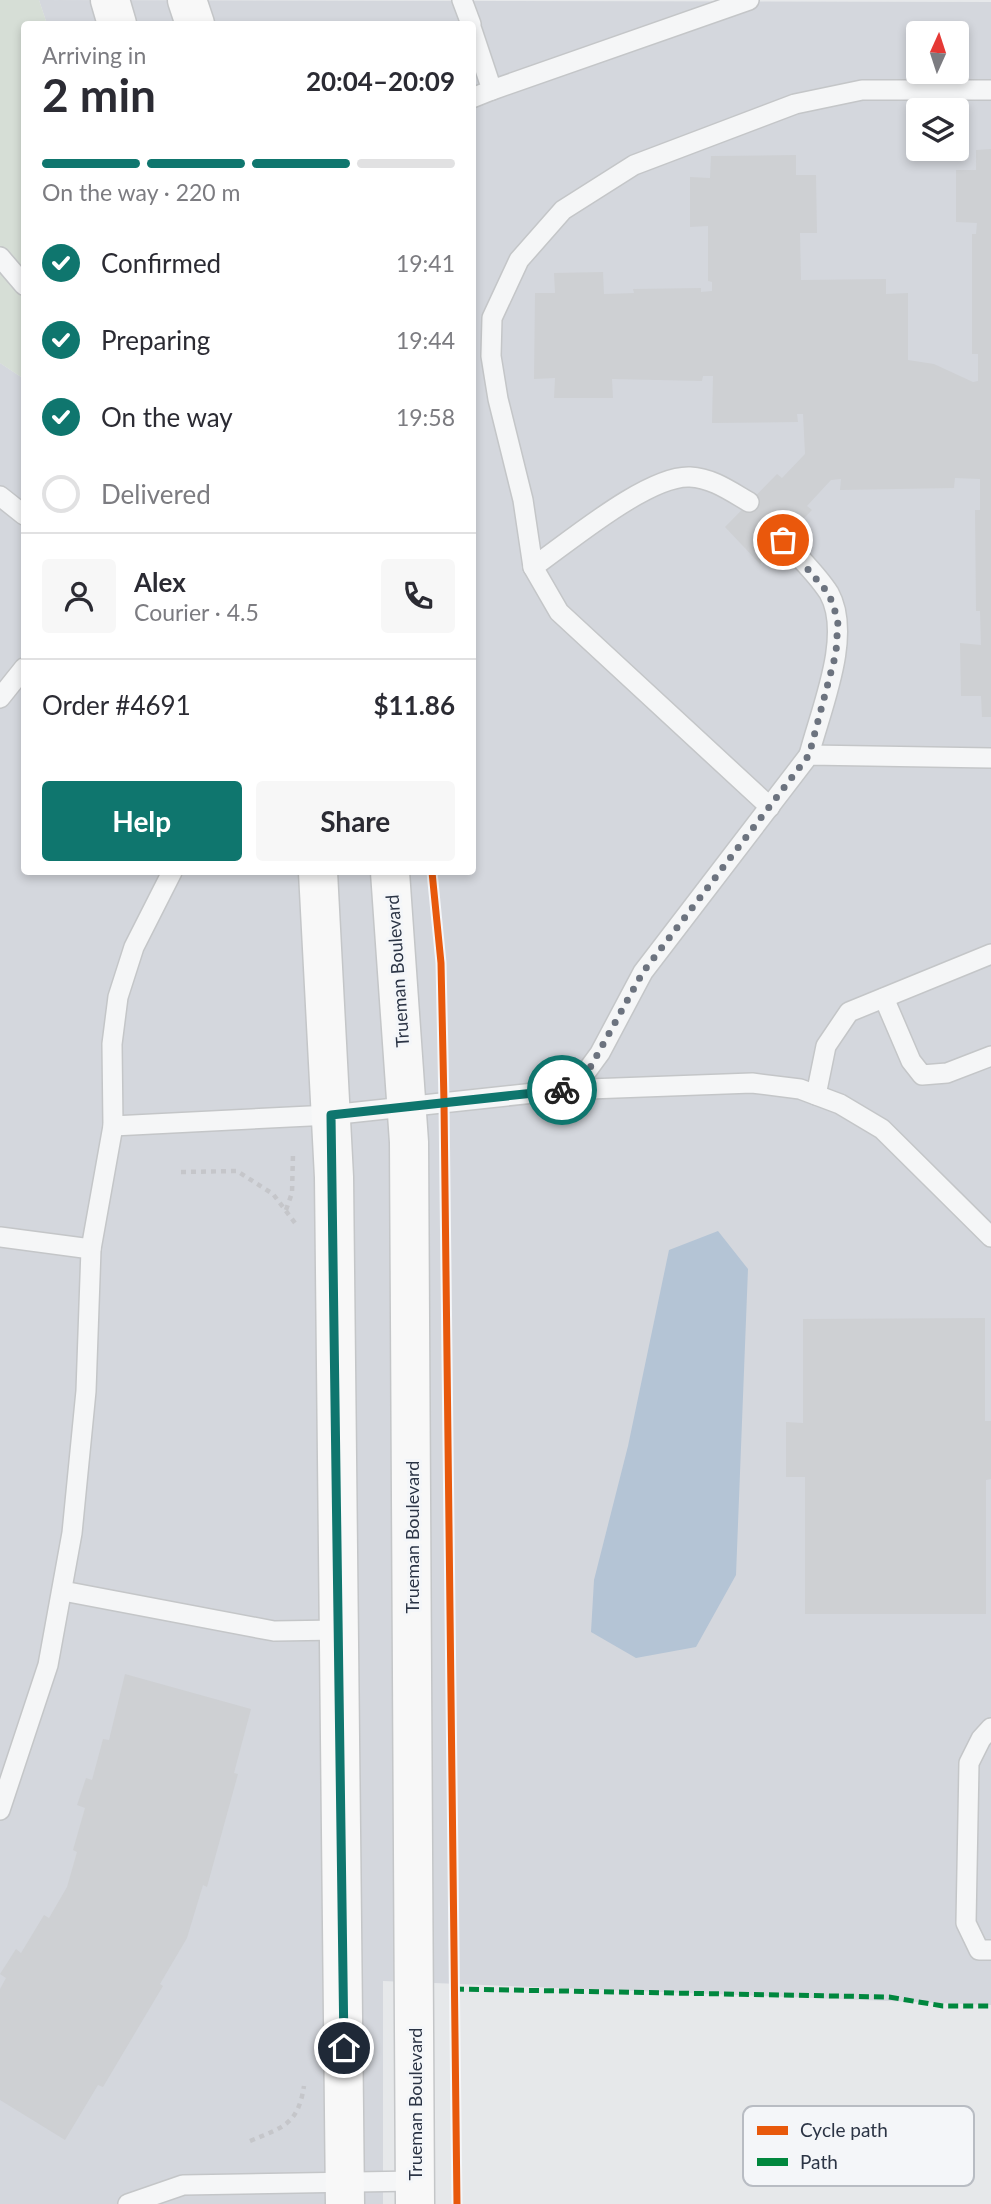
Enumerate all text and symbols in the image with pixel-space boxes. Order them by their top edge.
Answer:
north arrow [906,21,970,84]
map controls [906,21,969,161]
text: Arriving in [42,41,146,69]
text: 20:04–20:09 [306,65,455,97]
text: 2 min [42,67,156,122]
button: layers [906,98,969,161]
text: On the way · 220 m [42,178,241,206]
icon: check [42,244,80,282]
text: Confirmed [101,247,221,279]
text: 19:41 [396,249,455,277]
icon: check [42,321,80,359]
text: Preparing [101,324,210,356]
text: 19:44 [396,326,455,354]
icon: check [42,398,80,436]
text: On the way [101,401,233,433]
text: 19:58 [396,403,455,431]
text: Delivered [101,478,211,510]
pin [753,510,813,570]
icon: bag [764,521,802,559]
button: person [42,559,116,633]
button: phone [381,559,455,633]
text: Alex [134,566,186,598]
text: Courier · 4.5 [134,598,259,626]
text: Order #4691 [42,689,191,721]
text: $11.86 [373,689,455,721]
button: Help [42,781,242,861]
button: Share [256,781,455,861]
street label: Trueman Boulevard [381,894,413,1048]
courier [527,1055,597,1125]
icon: bike [543,1071,581,1109]
street label: Trueman Boulevard [401,1461,423,1613]
pin [314,2018,374,2078]
street label: Trueman Boulevard [404,2028,426,2180]
icon: home [325,2029,363,2067]
legend [743,2106,974,2186]
text: Cycle path [800,2118,888,2141]
text: Path [800,2150,838,2173]

